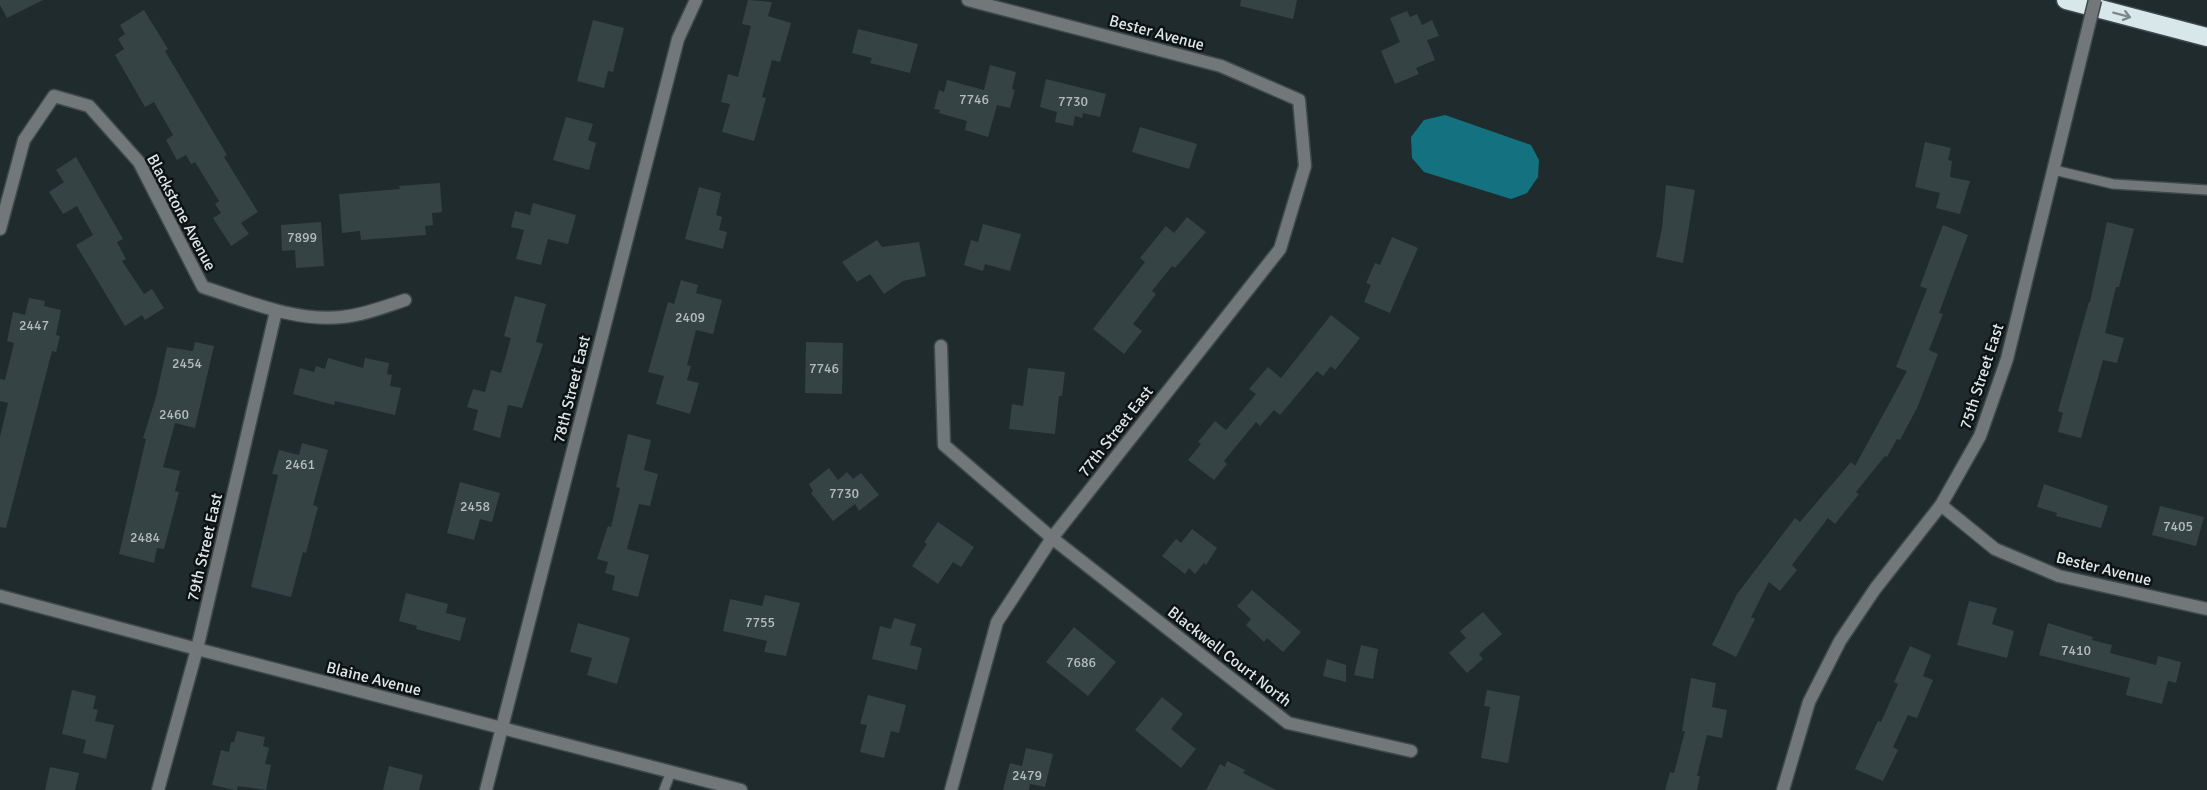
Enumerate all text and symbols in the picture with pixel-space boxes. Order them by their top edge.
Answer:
one-way arrow [2112,10,2131,21]
street label: Bester Avenue [1107,11,1206,55]
house number: 7746 [959,91,989,108]
house number: 7730 [1058,93,1088,110]
street label: Blackstone Avenue [142,151,220,274]
house number: 7899 [287,229,317,246]
house number: 2409 [675,309,705,326]
house number: 2447 [19,317,49,334]
street label: 75th Street East [1955,321,2009,432]
street label: 78th Street East [549,333,595,445]
house number: 2454 [172,355,203,372]
house number: 7746 [809,360,839,377]
street label: 77th Street East [1074,382,1158,481]
house number: 2460 [159,406,189,423]
house number: 2461 [285,456,315,473]
house number: 7730 [829,485,859,502]
street label: 79th Street East [183,491,227,603]
house number: 2458 [460,498,490,515]
house number: 7405 [2163,518,2193,535]
house number: 2484 [130,529,161,546]
street label: Bester Avenue [2054,547,2154,590]
street label: Blackwell Court North [1163,602,1295,711]
house number: 7755 [745,614,775,631]
house number: 7410 [2061,642,2091,659]
house number: 7686 [1066,654,1096,671]
street label: Blaine Avenue [324,658,423,700]
house number: 2479 [1012,767,1042,784]

